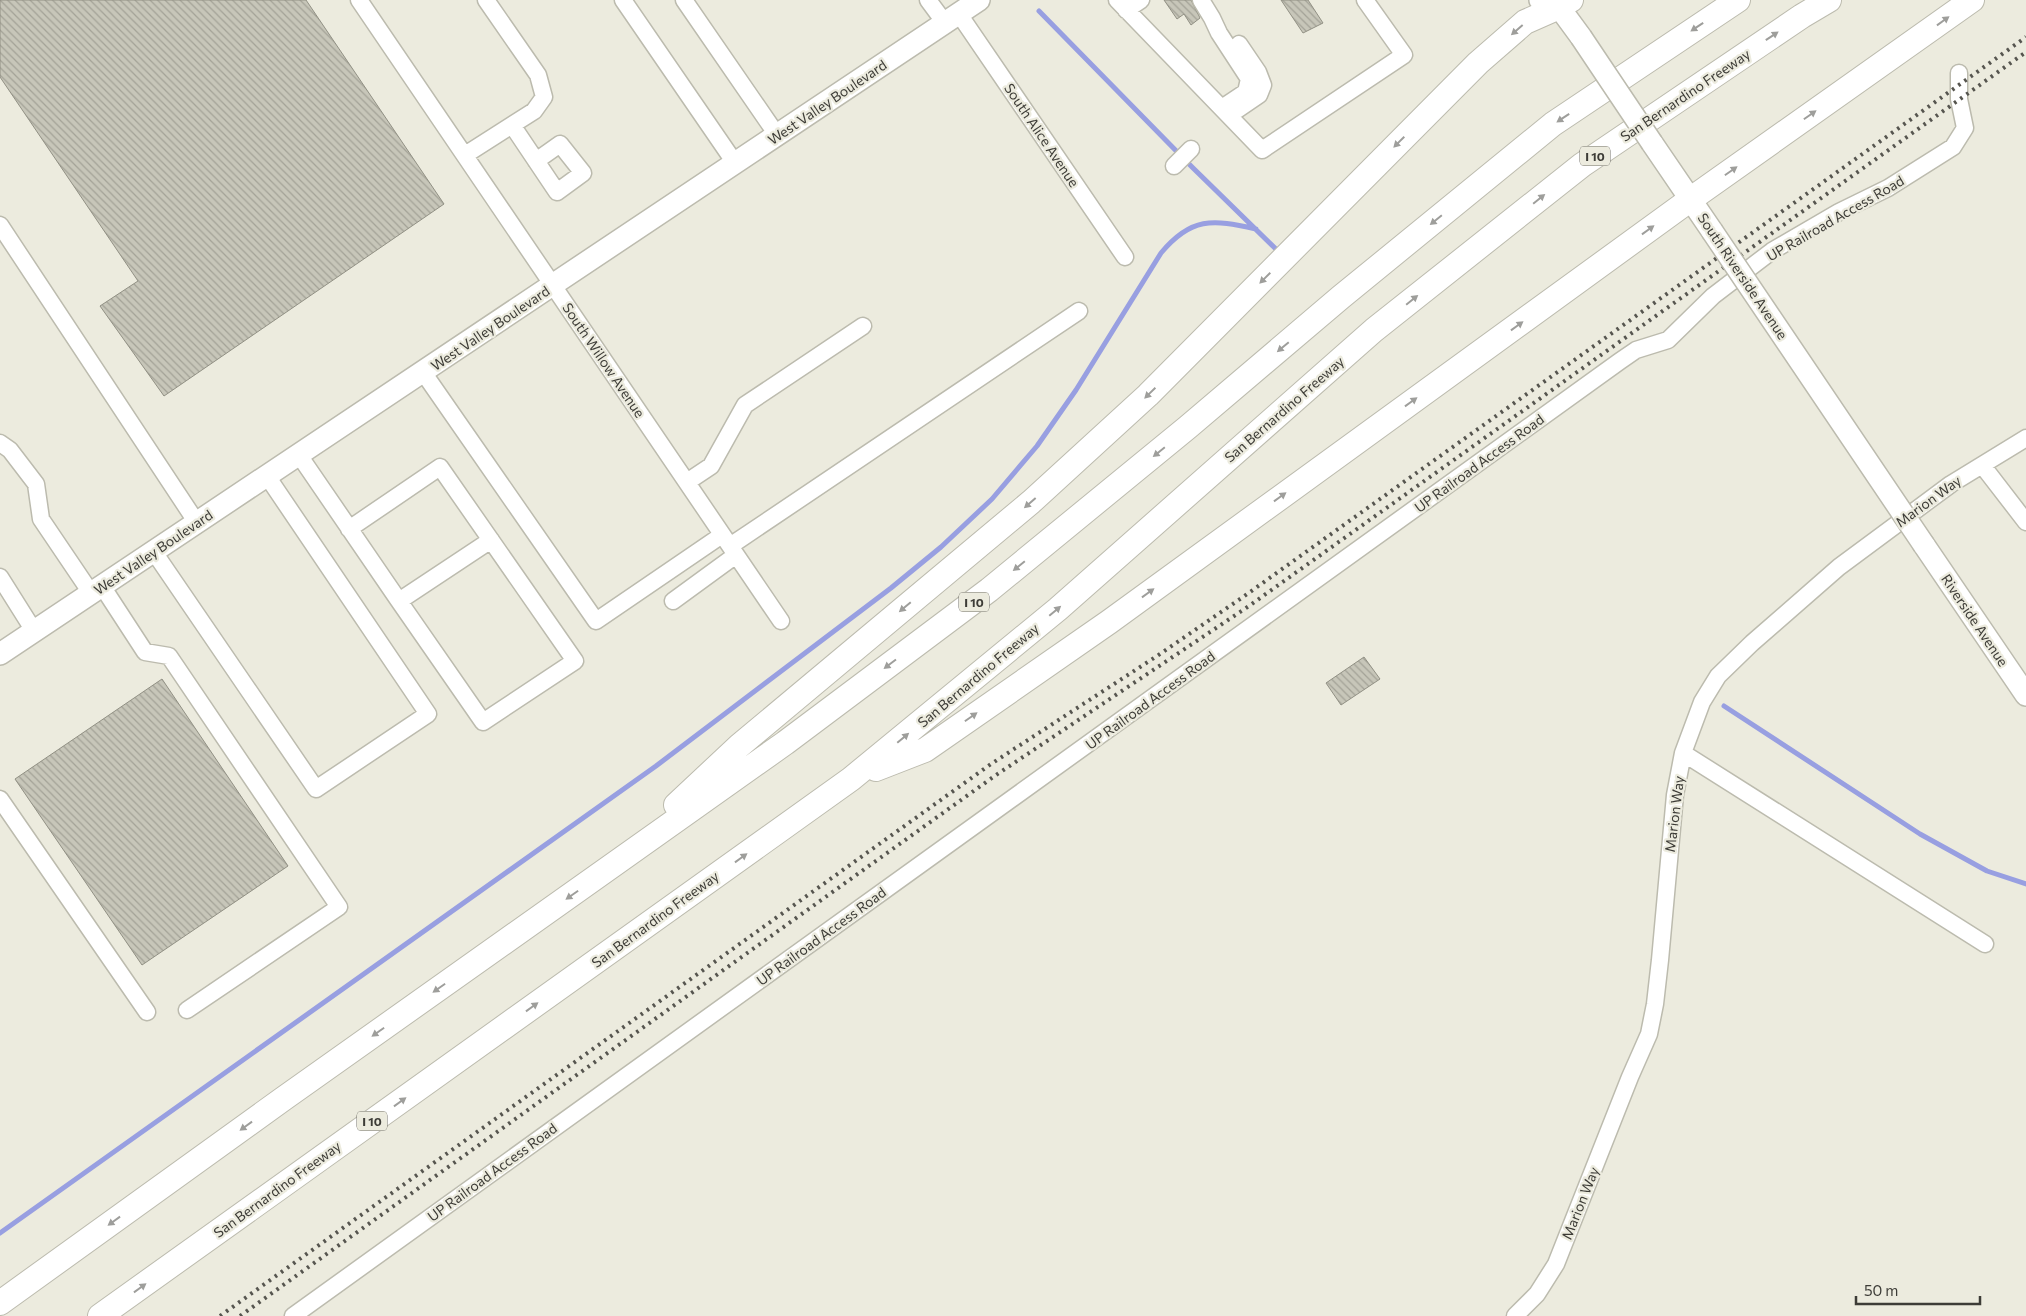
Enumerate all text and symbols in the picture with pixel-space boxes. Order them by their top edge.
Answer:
one-way arrow [1936,16,1950,26]
one-way arrow [1691,22,1704,32]
one-way arrow [1511,24,1523,36]
one-way arrow [1766,31,1779,41]
street label: San Bernardino Freeway [1617,45,1753,145]
street label: West Valley Boulevard [764,56,890,148]
street label: South Alice Avenue [1001,80,1083,190]
one-way arrow [1803,110,1817,120]
one-way arrow [1556,113,1569,123]
one-way arrow [1393,136,1405,148]
road number: I 10 [1580,146,1610,166]
one-way arrow [1724,166,1737,176]
street label: UP Railroad Access Road [1763,172,1907,264]
one-way arrow [1532,193,1545,204]
street label: South Riverside Avenue [1694,210,1792,342]
one-way arrow [1430,215,1443,226]
one-way arrow [1641,225,1655,235]
one-way arrow [1259,272,1271,284]
street label: West Valley Boulevard [427,282,553,374]
one-way arrow [1405,295,1418,306]
street label: South Willow Avenue [559,299,649,421]
one-way arrow [1510,321,1523,331]
one-way arrow [1277,341,1289,352]
street label: San Bernardino Freeway [1221,352,1347,466]
one-way arrow [1144,387,1156,399]
one-way arrow [1404,397,1418,407]
street label: UP Railroad Access Road [1411,410,1547,516]
one-way arrow [1152,446,1165,457]
street label: Marion Way [1892,472,1964,530]
one-way arrow [1273,492,1286,503]
one-way arrow [1023,497,1036,508]
street label: West Valley Boulevard [90,506,216,598]
one-way arrow [1013,560,1026,571]
street label: Riverside Avenue [1938,571,2012,669]
one-way arrow [1141,588,1155,598]
road number: I 10 [959,592,989,612]
one-way arrow [900,601,912,613]
one-way arrow [1048,606,1061,617]
street label: San Bernardino Freeway [914,619,1042,731]
street label: UP Railroad Access Road [1082,647,1218,753]
one-way arrow [884,659,897,670]
one-way arrow [965,712,978,722]
one-way arrow [896,732,909,743]
street label: Marion Way [1661,775,1687,853]
one-way arrow [734,852,747,863]
street label: San Bernardino Freeway [588,867,722,971]
street label: UP Railroad Access Road [753,883,889,989]
one-way arrow [565,890,579,900]
one-way arrow [432,983,446,993]
one-way arrow [525,1002,539,1012]
one-way arrow [371,1027,385,1037]
one-way arrow [393,1097,407,1107]
road number: I 10 [357,1112,387,1130]
street label: UP Railroad Access Road [424,1119,560,1225]
one-way arrow [239,1121,252,1131]
street label: San Bernardino Freeway [210,1137,344,1241]
street label: Marion Way [1558,1164,1602,1242]
one-way arrow [108,1216,121,1227]
scale bar [1856,1274,1980,1306]
text: 50 m [1864,1281,1898,1299]
one-way arrow [133,1283,146,1293]

